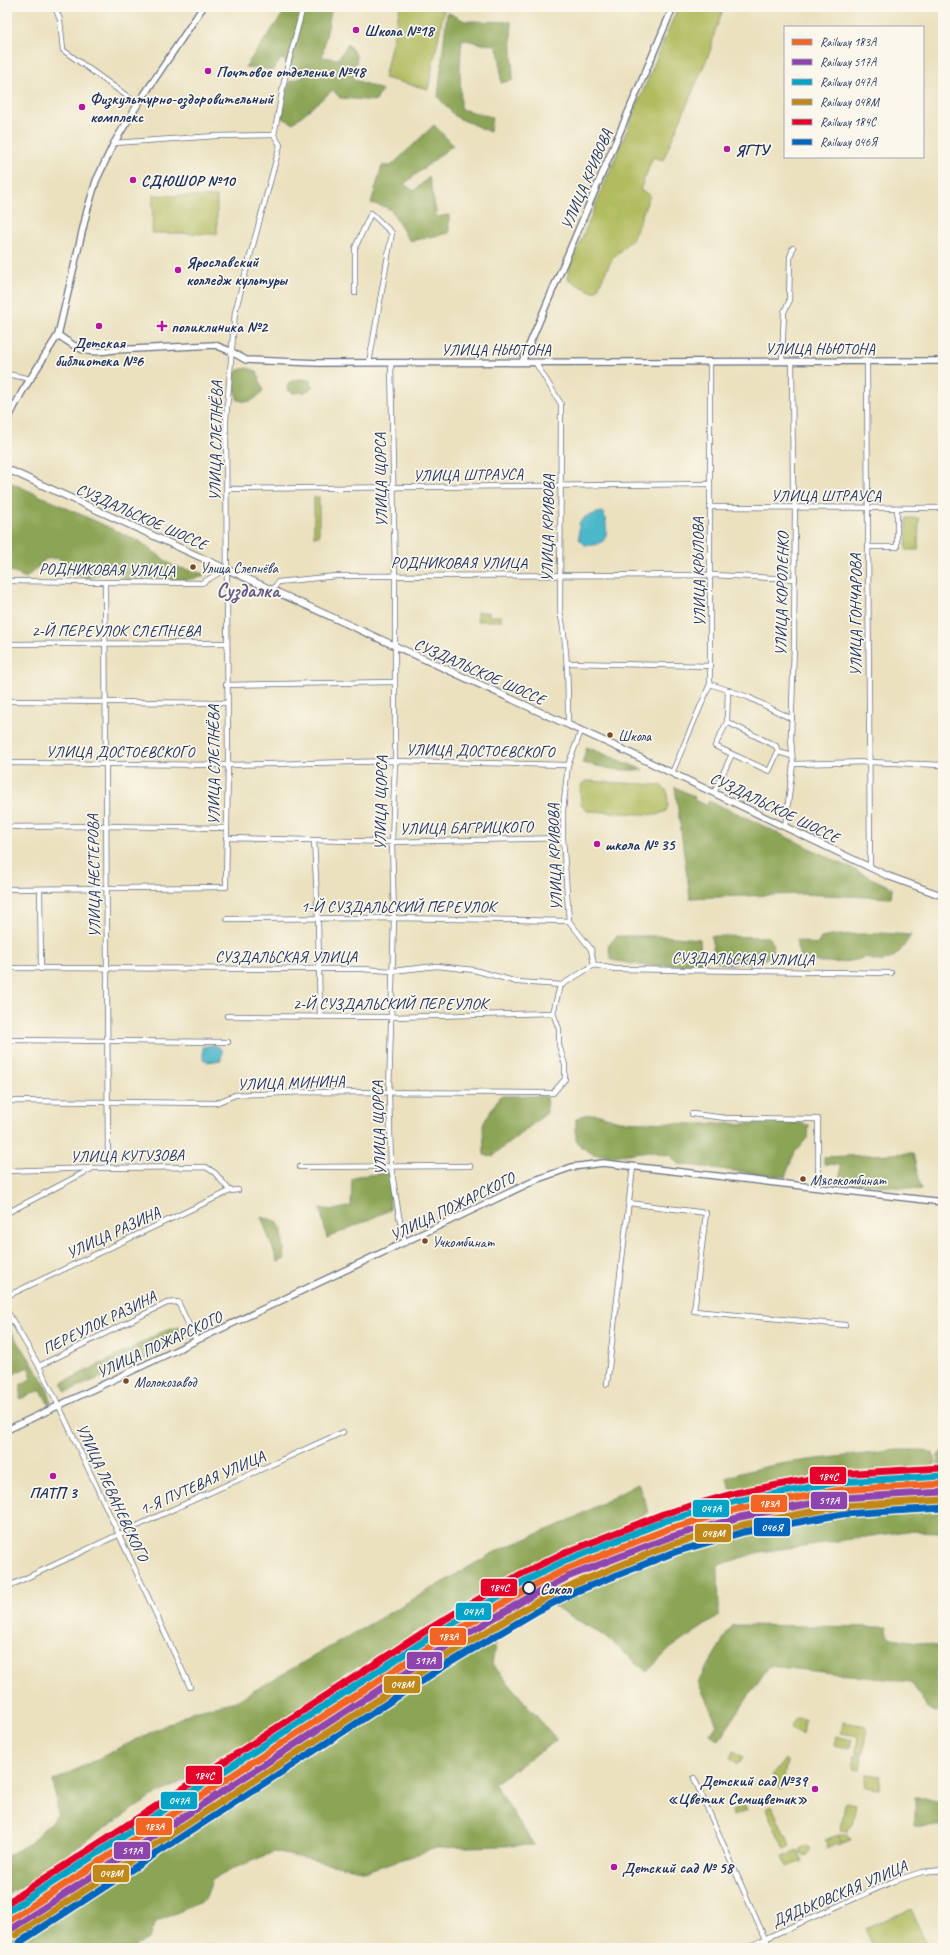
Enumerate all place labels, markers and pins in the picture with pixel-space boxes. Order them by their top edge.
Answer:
place label: Школа №18 [364,21,435,41]
marker: Школа №18 [351,25,361,35]
place label: Почтовое отделение №48 [216,62,367,82]
marker: Почтовое отделение №48 [203,66,213,76]
place label: Физкультурно-оздоровительный комплекс [90,89,274,127]
marker: Физкультурно-оздоровительный комплекс [77,102,87,112]
place label: ЯГТУ [735,140,771,160]
marker: ЯГТУ [722,144,732,154]
place label: СДЮШОР №10 [141,171,237,191]
marker: СДЮШОР №10 [128,175,138,185]
place label: Ярославский колледж культуры [186,252,288,290]
marker: Ярославский колледж культуры [173,265,183,275]
place label: поликлиника №2 [171,317,269,337]
marker: поликлиника №2 [156,320,168,332]
marker: Детская библиотека №6 [94,321,104,331]
place label: Детская библиотека №6 [55,333,145,371]
place label: Улица Слепнёва [200,559,280,578]
marker: Улица Слепнёва [188,562,198,572]
place label: Школа [618,727,652,746]
marker: Школа [605,730,615,740]
place label: школа № 35 [605,835,677,855]
marker: школа № 35 [592,839,602,849]
place label: Мясокомбинат [810,1171,887,1190]
marker: Мясокомбинат [798,1174,808,1184]
place label: Учкомбинат [432,1233,495,1252]
marker: Учкомбинат [420,1236,430,1246]
place label: Молокозавод [134,1373,198,1392]
marker: Молокозавод [121,1376,131,1386]
marker: ПАТП 3 [48,1471,58,1481]
place label: ПАТП 3 [29,1483,78,1503]
place label: Сокол [540,1579,573,1599]
marker: Сокол [522,1581,536,1595]
place label: Детский сад №39 «Цветик Семицветик» [668,1771,809,1809]
marker: Детский сад №39 «Цветик Семицветик» [810,1784,820,1794]
place label: Детский сад № 58 [622,1858,735,1878]
marker: Детский сад № 58 [609,1862,619,1872]

